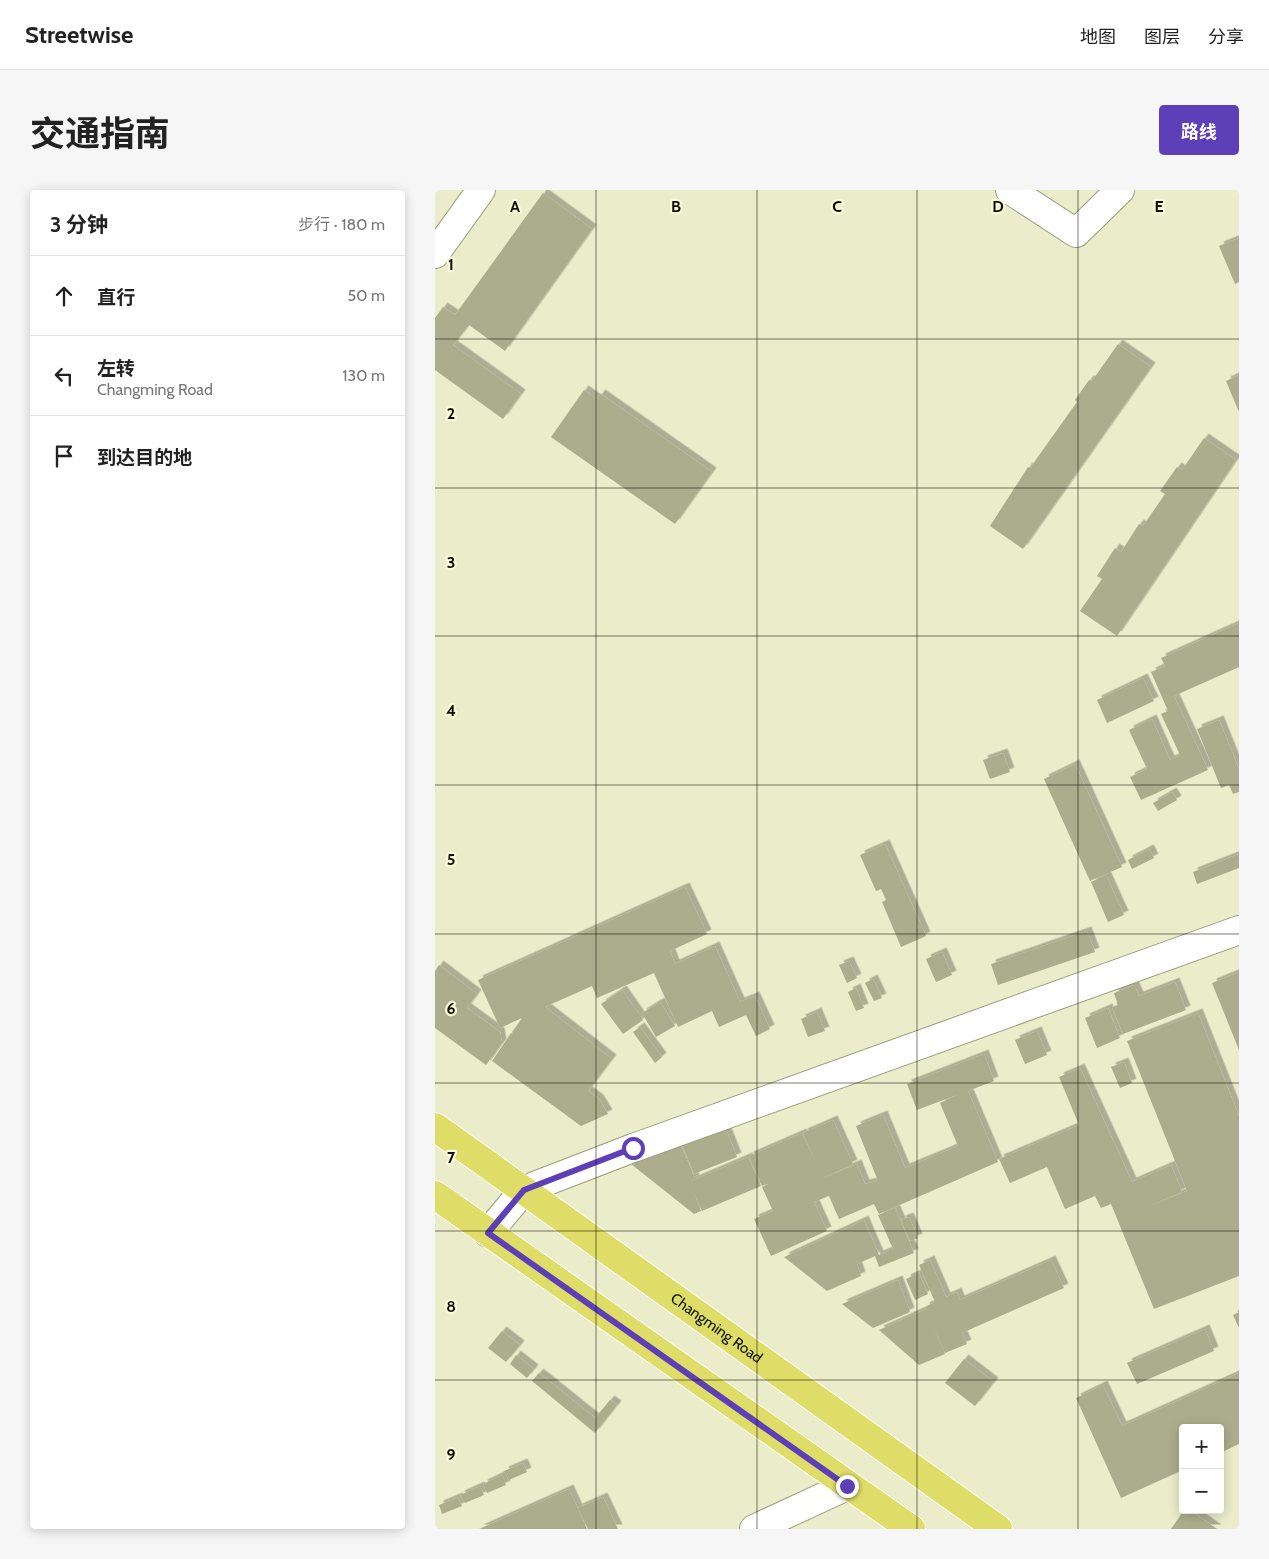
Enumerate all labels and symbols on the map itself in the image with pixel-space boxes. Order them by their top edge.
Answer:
text: A [510,197,520,216]
text: B [671,197,681,216]
text: C [832,197,842,216]
text: D [992,197,1004,216]
text: E [1154,197,1164,216]
text: 1 [448,255,454,274]
text: 2 [447,404,455,423]
text: 3 [447,553,455,572]
text: 4 [446,701,456,720]
text: 5 [447,850,455,869]
text: 6 [447,999,456,1018]
route start [622,1137,645,1160]
text: 7 [447,1148,456,1167]
street label: Changming Road [667,1289,766,1367]
text: 8 [446,1297,456,1316]
text: 9 [447,1445,456,1464]
route end [836,1475,859,1498]

